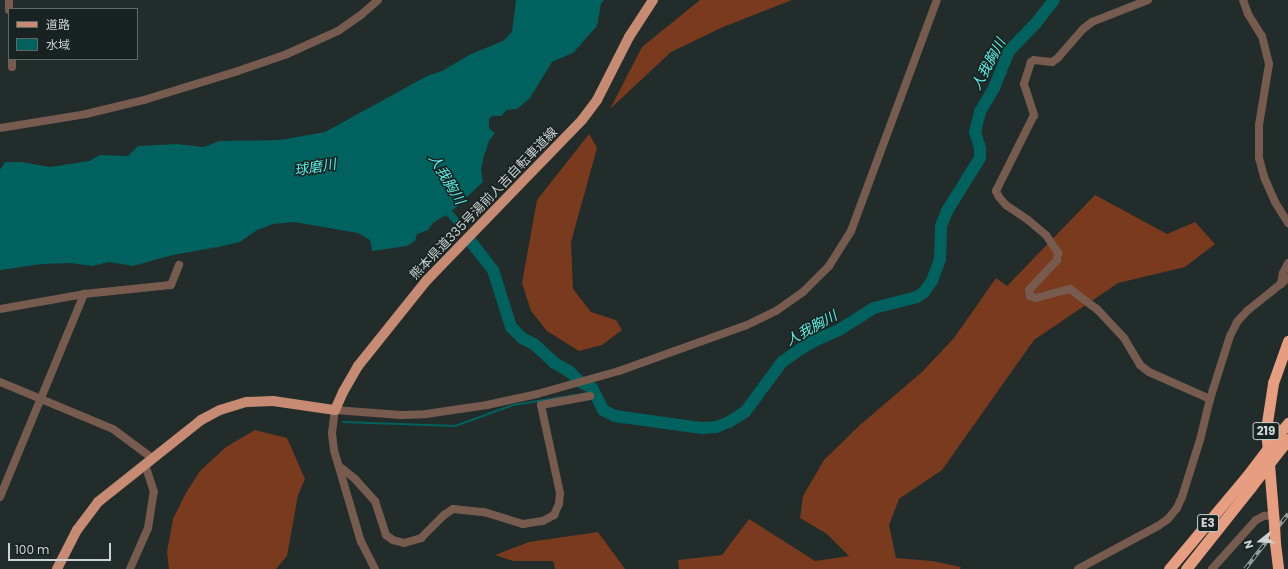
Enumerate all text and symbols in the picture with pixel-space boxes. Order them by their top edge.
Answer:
legend [8,8,138,60]
text: 道路 [46,16,70,33]
water label: 人我胸川 [967,35,1009,93]
text: 水域 [46,36,70,53]
street label: 熊本県道335号湯前人吉自転車道線 [407,125,561,283]
water label: 人我胸川 [425,151,469,207]
water label: 球磨川 [293,155,337,179]
water label: 人我胸川 [782,307,840,349]
road number: 219 [1252,421,1280,441]
road number: E3 [1197,513,1219,533]
north arrow [1240,521,1280,561]
scale bar [10,535,113,561]
text: N [1240,538,1257,551]
text: 100 m [15,541,49,558]

